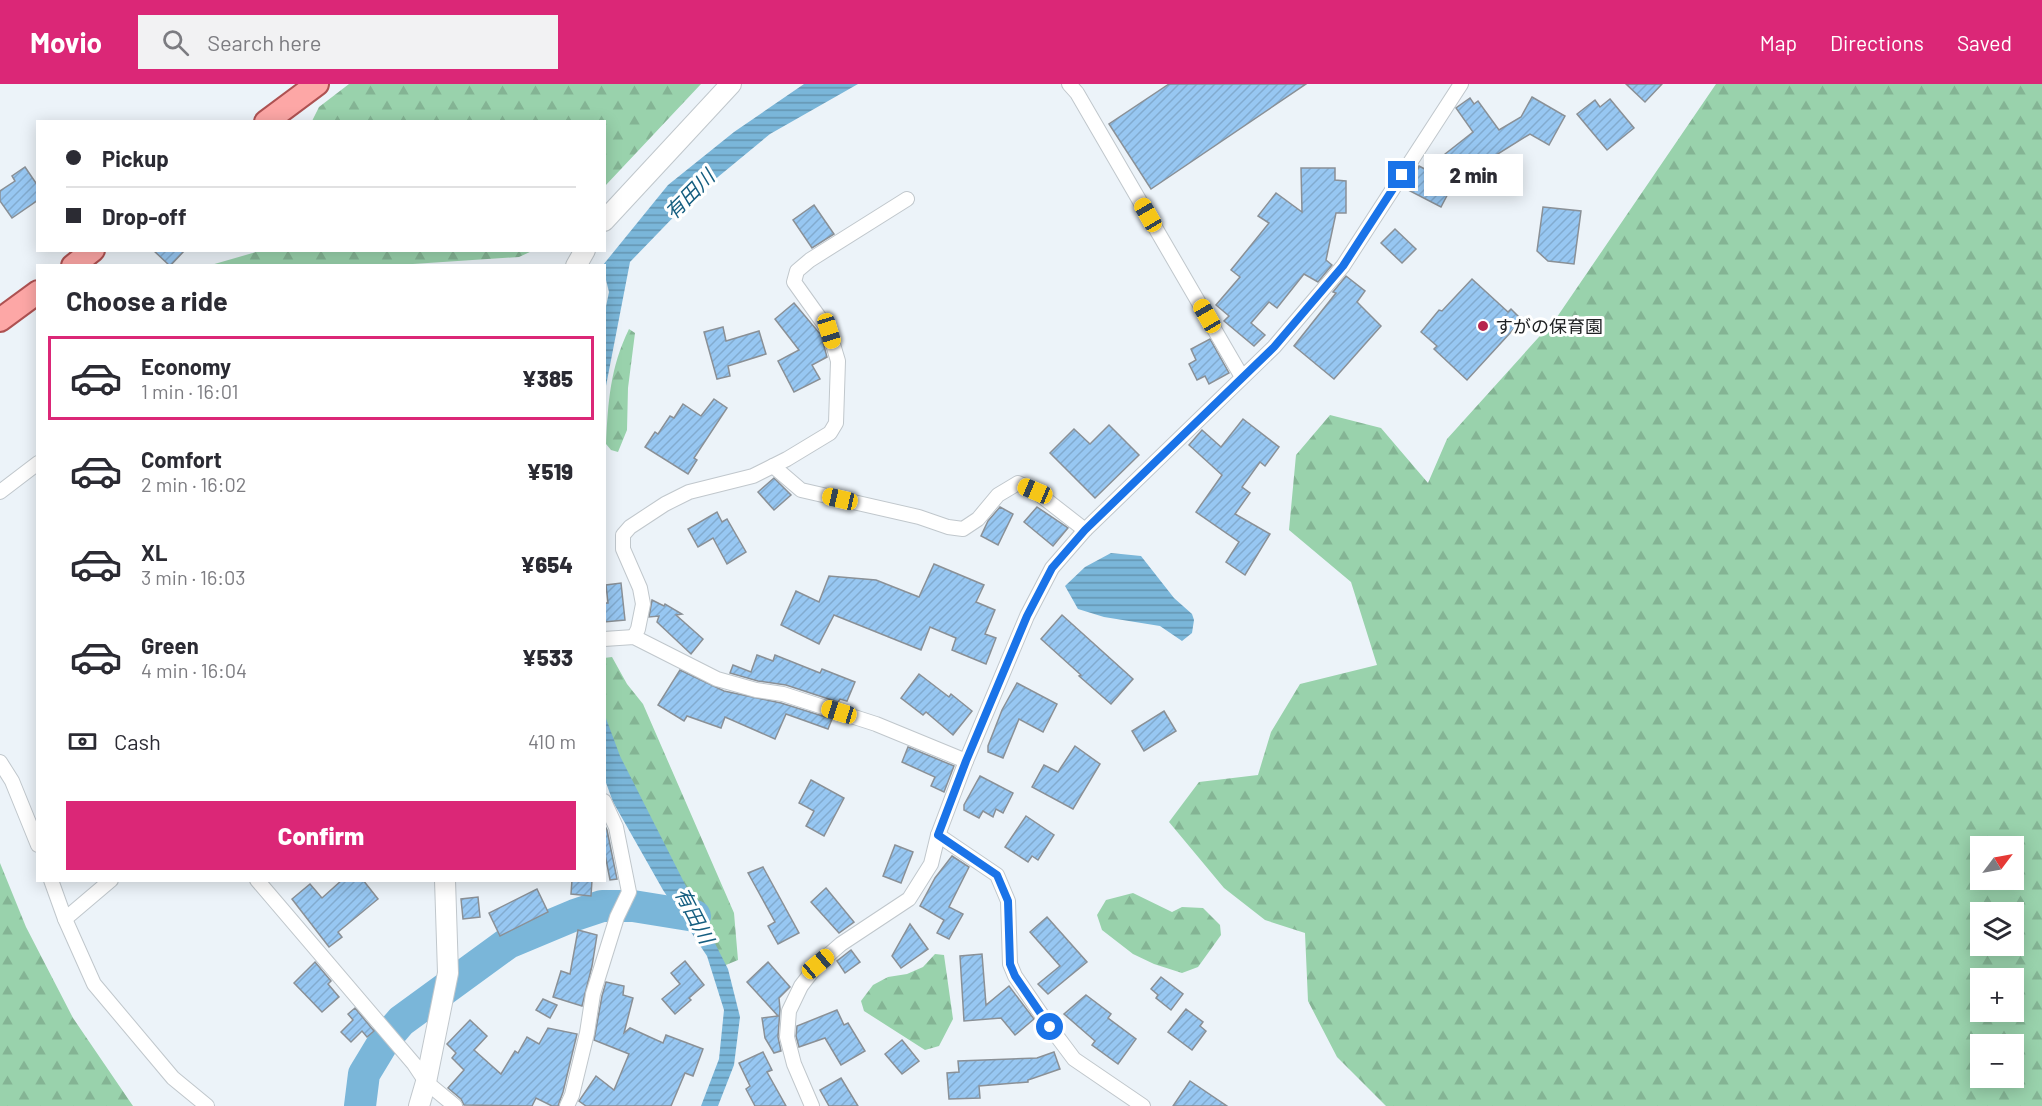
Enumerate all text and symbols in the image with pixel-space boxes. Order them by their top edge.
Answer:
search box [138,15,558,69]
text: Movio [30,25,102,59]
icon: search [159,26,192,59]
text: Search here [207,29,322,55]
text: Map [1760,30,1797,55]
text: Directions [1830,30,1924,55]
text: Saved [1957,30,2012,55]
text: Pickup [102,145,169,171]
callout: 2 min [1423,154,1522,196]
route end [1388,161,1415,188]
water label: 有田川 [659,163,720,224]
text: 2 min [1449,163,1498,187]
car [1131,195,1165,235]
text: Drop-off [102,203,186,229]
text: Choose a ride [66,284,228,316]
car [1190,296,1224,336]
car [815,311,843,351]
place label: すがの保育園 [1495,315,1603,337]
marker: すがの保育園 [1476,319,1490,333]
icon: car [69,351,123,405]
text: Economy [141,353,231,379]
text: ¥385 [522,365,573,391]
text: 1 min · 16:01 [141,379,238,403]
icon: car [69,444,123,498]
text: Comfort [141,446,222,472]
text: ¥519 [526,458,573,484]
text: 2 min · 16:02 [141,472,246,496]
car [1015,476,1055,506]
car [820,486,860,512]
icon: car [69,537,123,591]
text: XL [141,539,167,565]
text: ¥654 [520,551,573,577]
text: 3 min · 16:03 [141,565,246,589]
icon: car [69,630,123,684]
text: Green [141,632,199,658]
text: ¥533 [522,644,573,670]
text: 4 min · 16:04 [141,658,247,682]
car [819,698,859,726]
icon: cash [66,725,99,758]
text: Cash [114,728,161,754]
text: 410 m [528,729,576,753]
button: Confirm [66,801,576,870]
north arrow [1970,836,2024,890]
map controls [1970,836,2024,1088]
water label: 有田川 [671,883,720,949]
button: layers [1970,902,2024,956]
car [798,946,838,982]
button: + [1970,968,2024,1022]
route start [1036,1013,1063,1040]
button: − [1970,1034,2024,1088]

